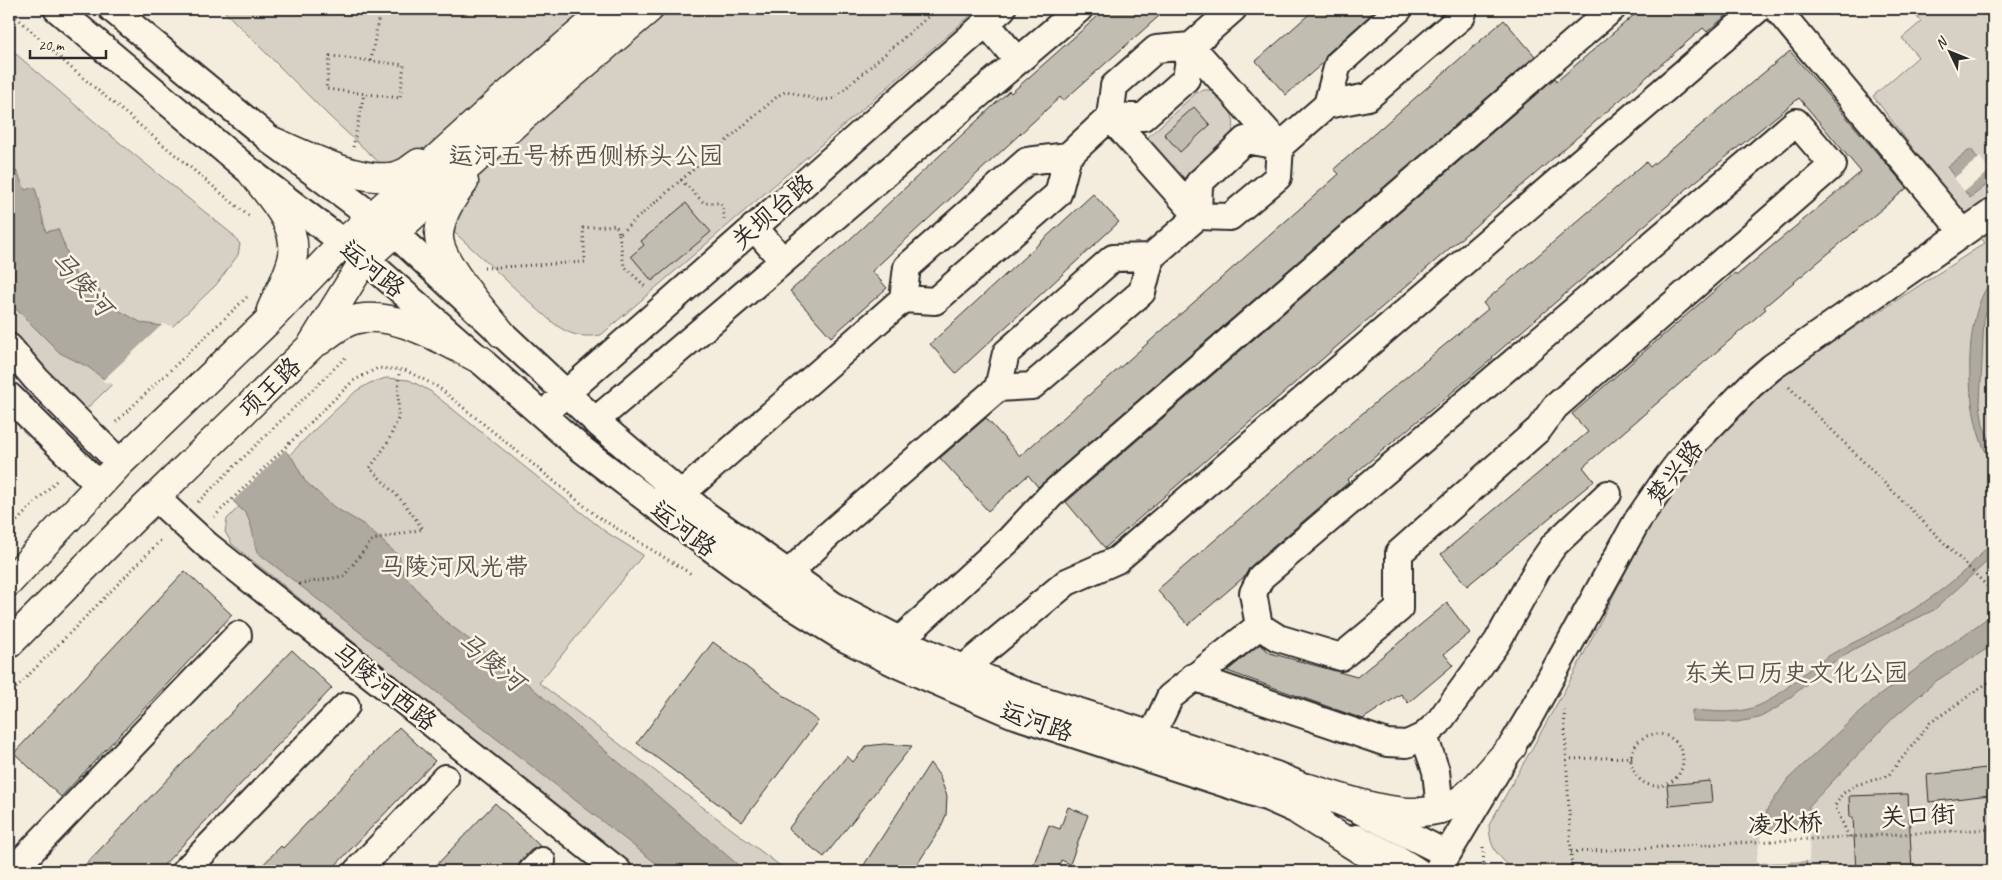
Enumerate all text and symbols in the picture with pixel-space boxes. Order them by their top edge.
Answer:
scale bar [30,28,106,60]
north arrow [1924,28,1974,78]
text: N [1932,33,1952,52]
text: 20 m [38,36,65,55]
park label: 运河五号桥西侧桥头公园 [448,140,724,172]
street label: 关坝台路 [724,167,821,257]
street label: 运河路 [333,233,412,305]
water label: 马陵河 [43,243,123,326]
street label: 项王路 [232,350,308,425]
street label: 楚兴路 [1639,433,1710,512]
street label: 运河路 [644,493,723,564]
park label: 马陵河风光带 [379,551,529,583]
water label: 马陵河 [450,624,534,701]
street label: 马陵河西路 [325,636,443,738]
park label: 东关口历史文化公园 [1683,657,1909,689]
street label: 运河路 [996,695,1077,749]
street label: 关口街 [1880,798,1956,834]
street label: 凌水桥 [1747,806,1823,842]

